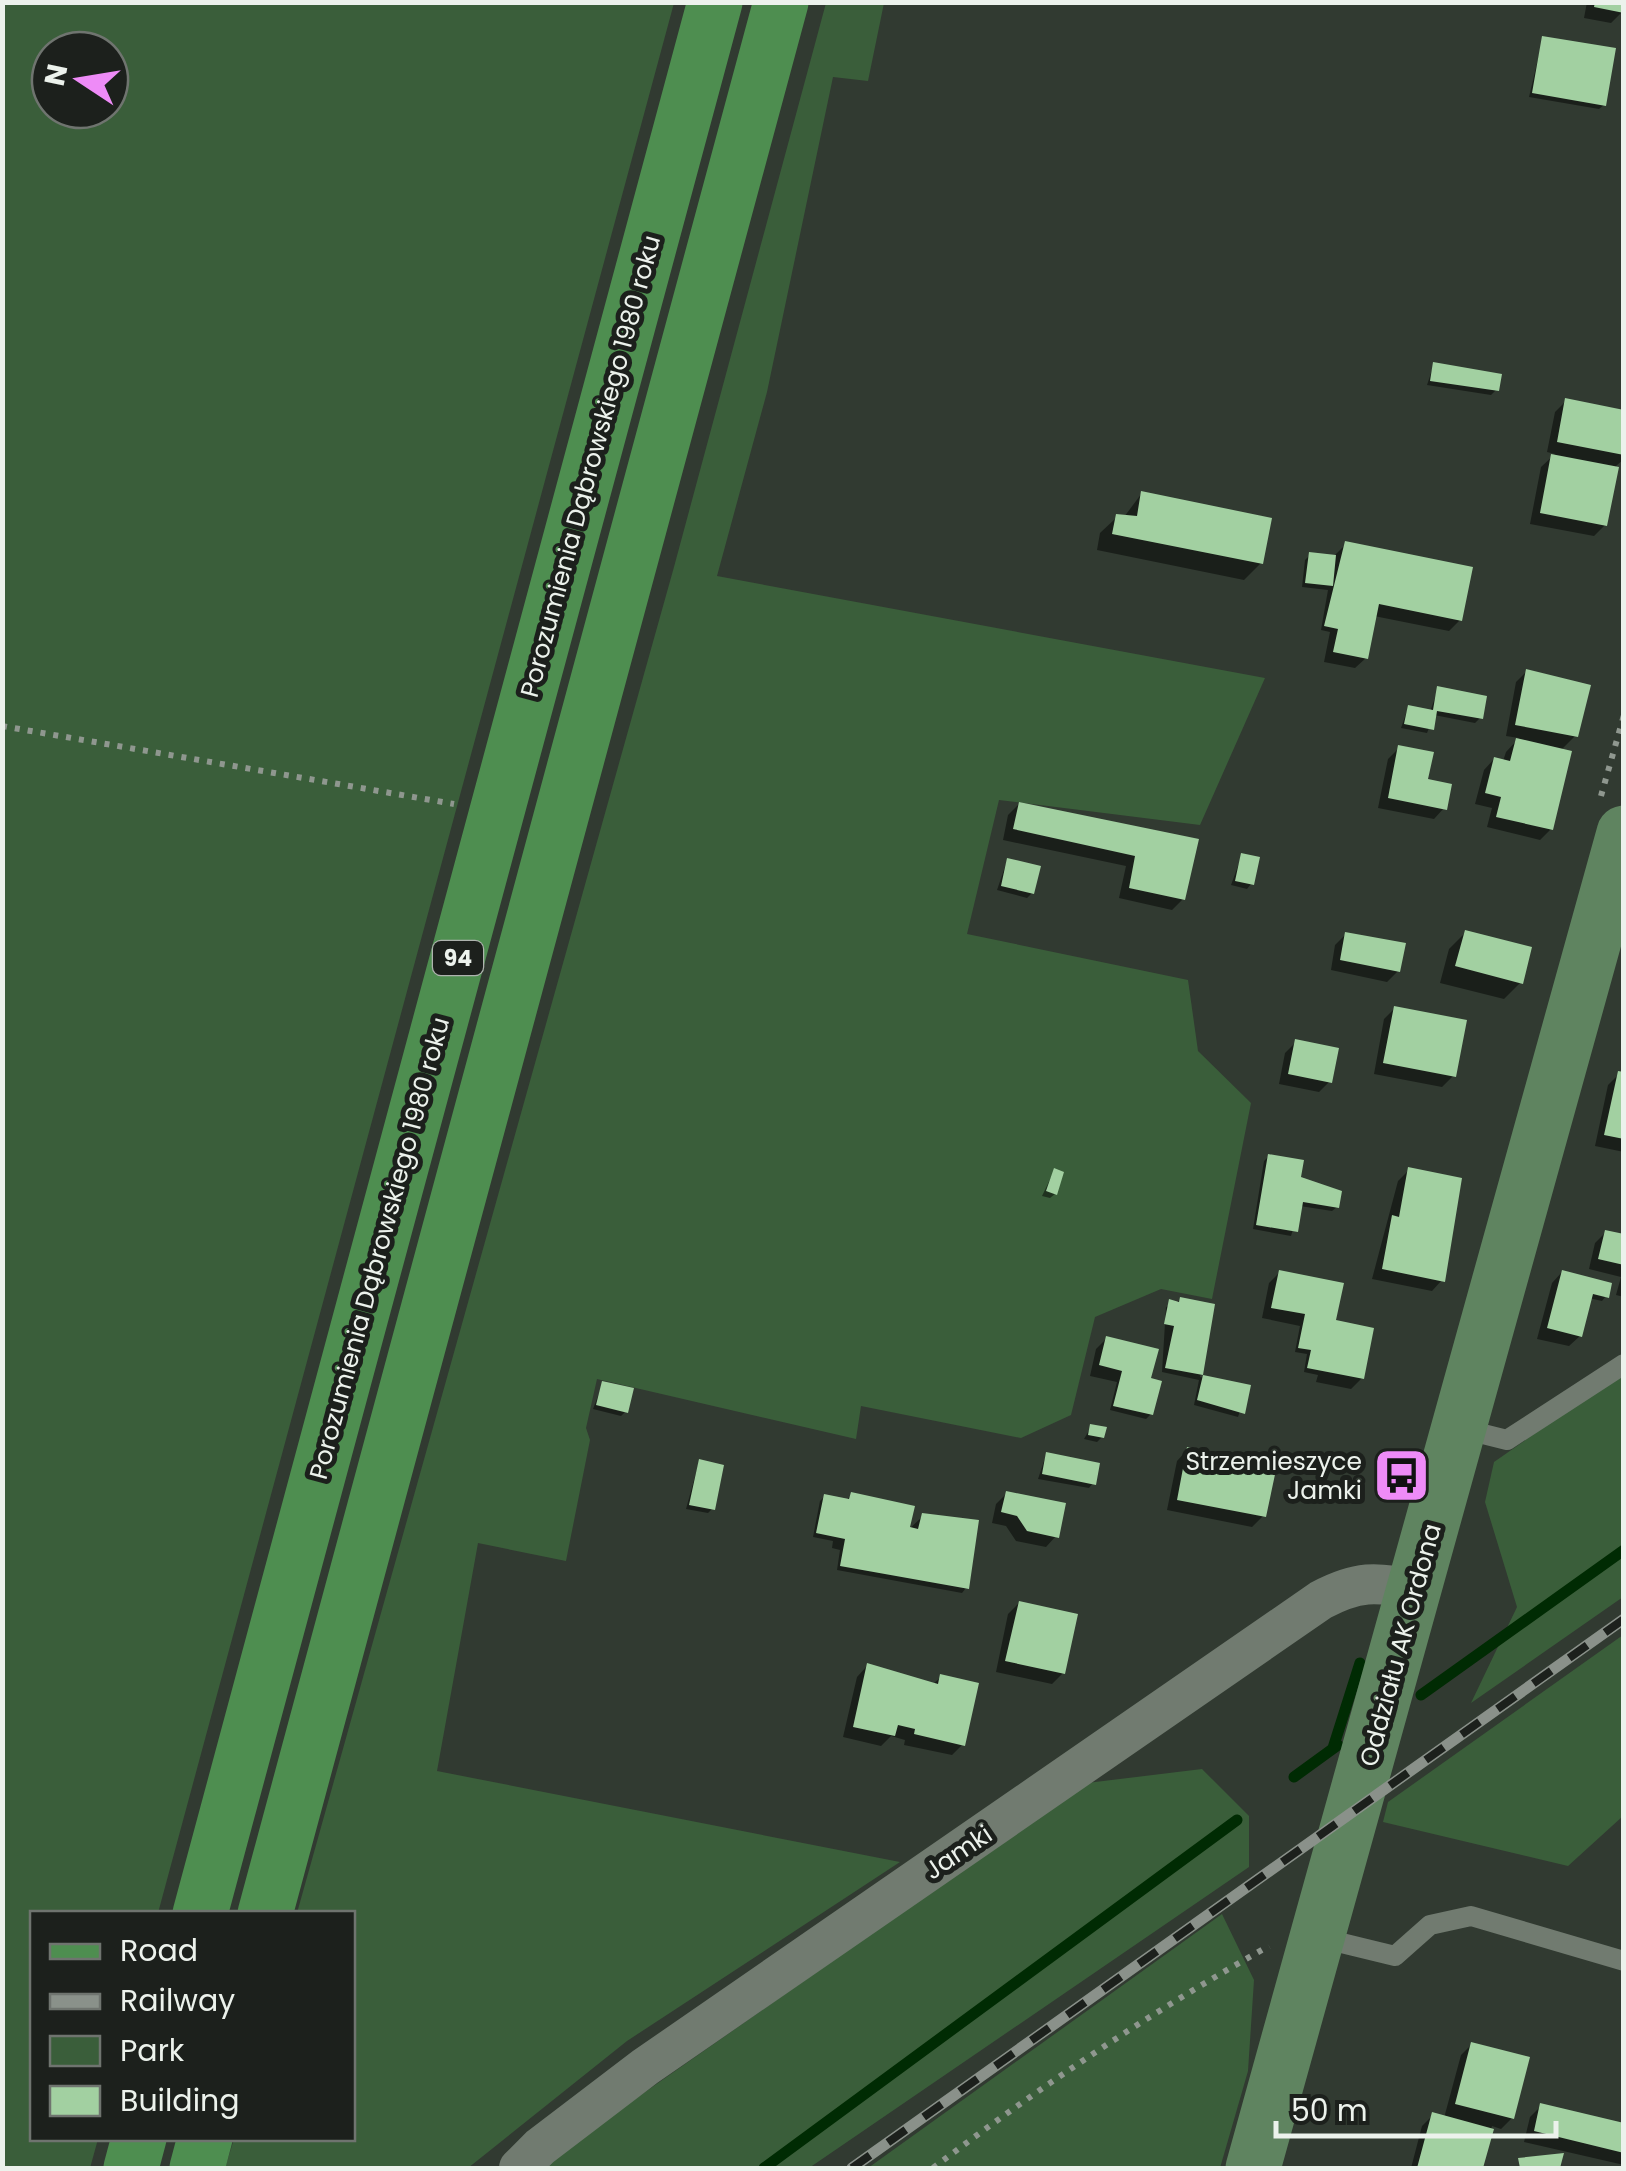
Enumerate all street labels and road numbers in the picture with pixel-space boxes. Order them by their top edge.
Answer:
street label: Porozumienia Dąbrowskiego 1980 roku [512,231,669,701]
road number: 94 [433,941,483,975]
street label: Porozumienia Dąbrowskiego 1980 roku [301,1013,458,1483]
street label: Oddziału AK Ordona [1351,1520,1450,1770]
street label: Jamki [917,1817,999,1888]

